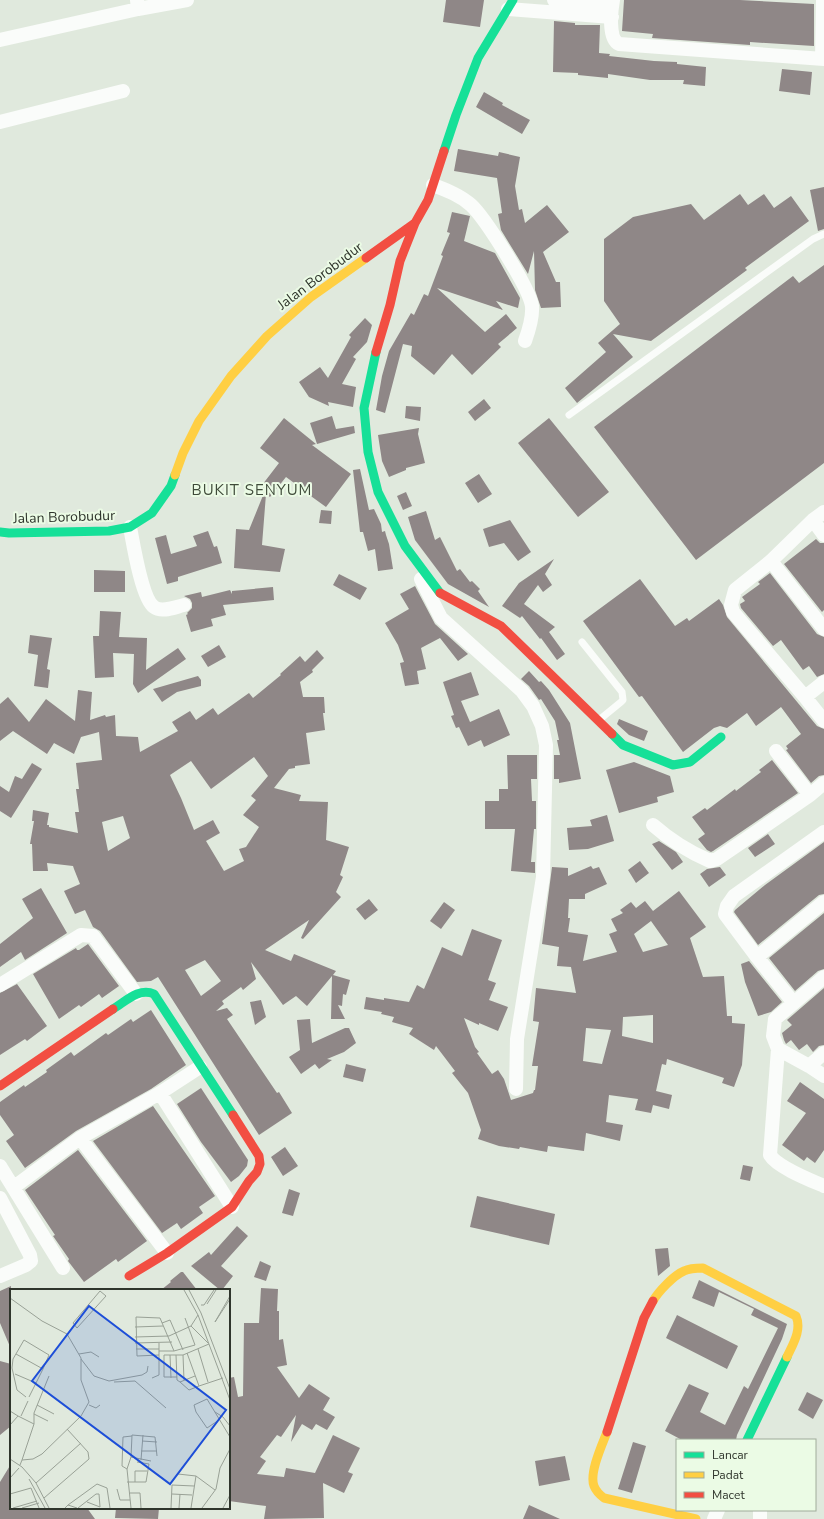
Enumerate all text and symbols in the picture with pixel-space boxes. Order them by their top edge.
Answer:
street label: Jalan Borobudur [273,238,366,315]
district label: BUKIT SENYUM [192,480,312,500]
street label: Jalan Borobudur [12,506,115,528]
inset map [10,1289,230,1509]
legend [676,1439,816,1511]
text: Lancar [712,1447,749,1463]
text: Padat [712,1467,744,1483]
text: Macet [712,1487,745,1503]

